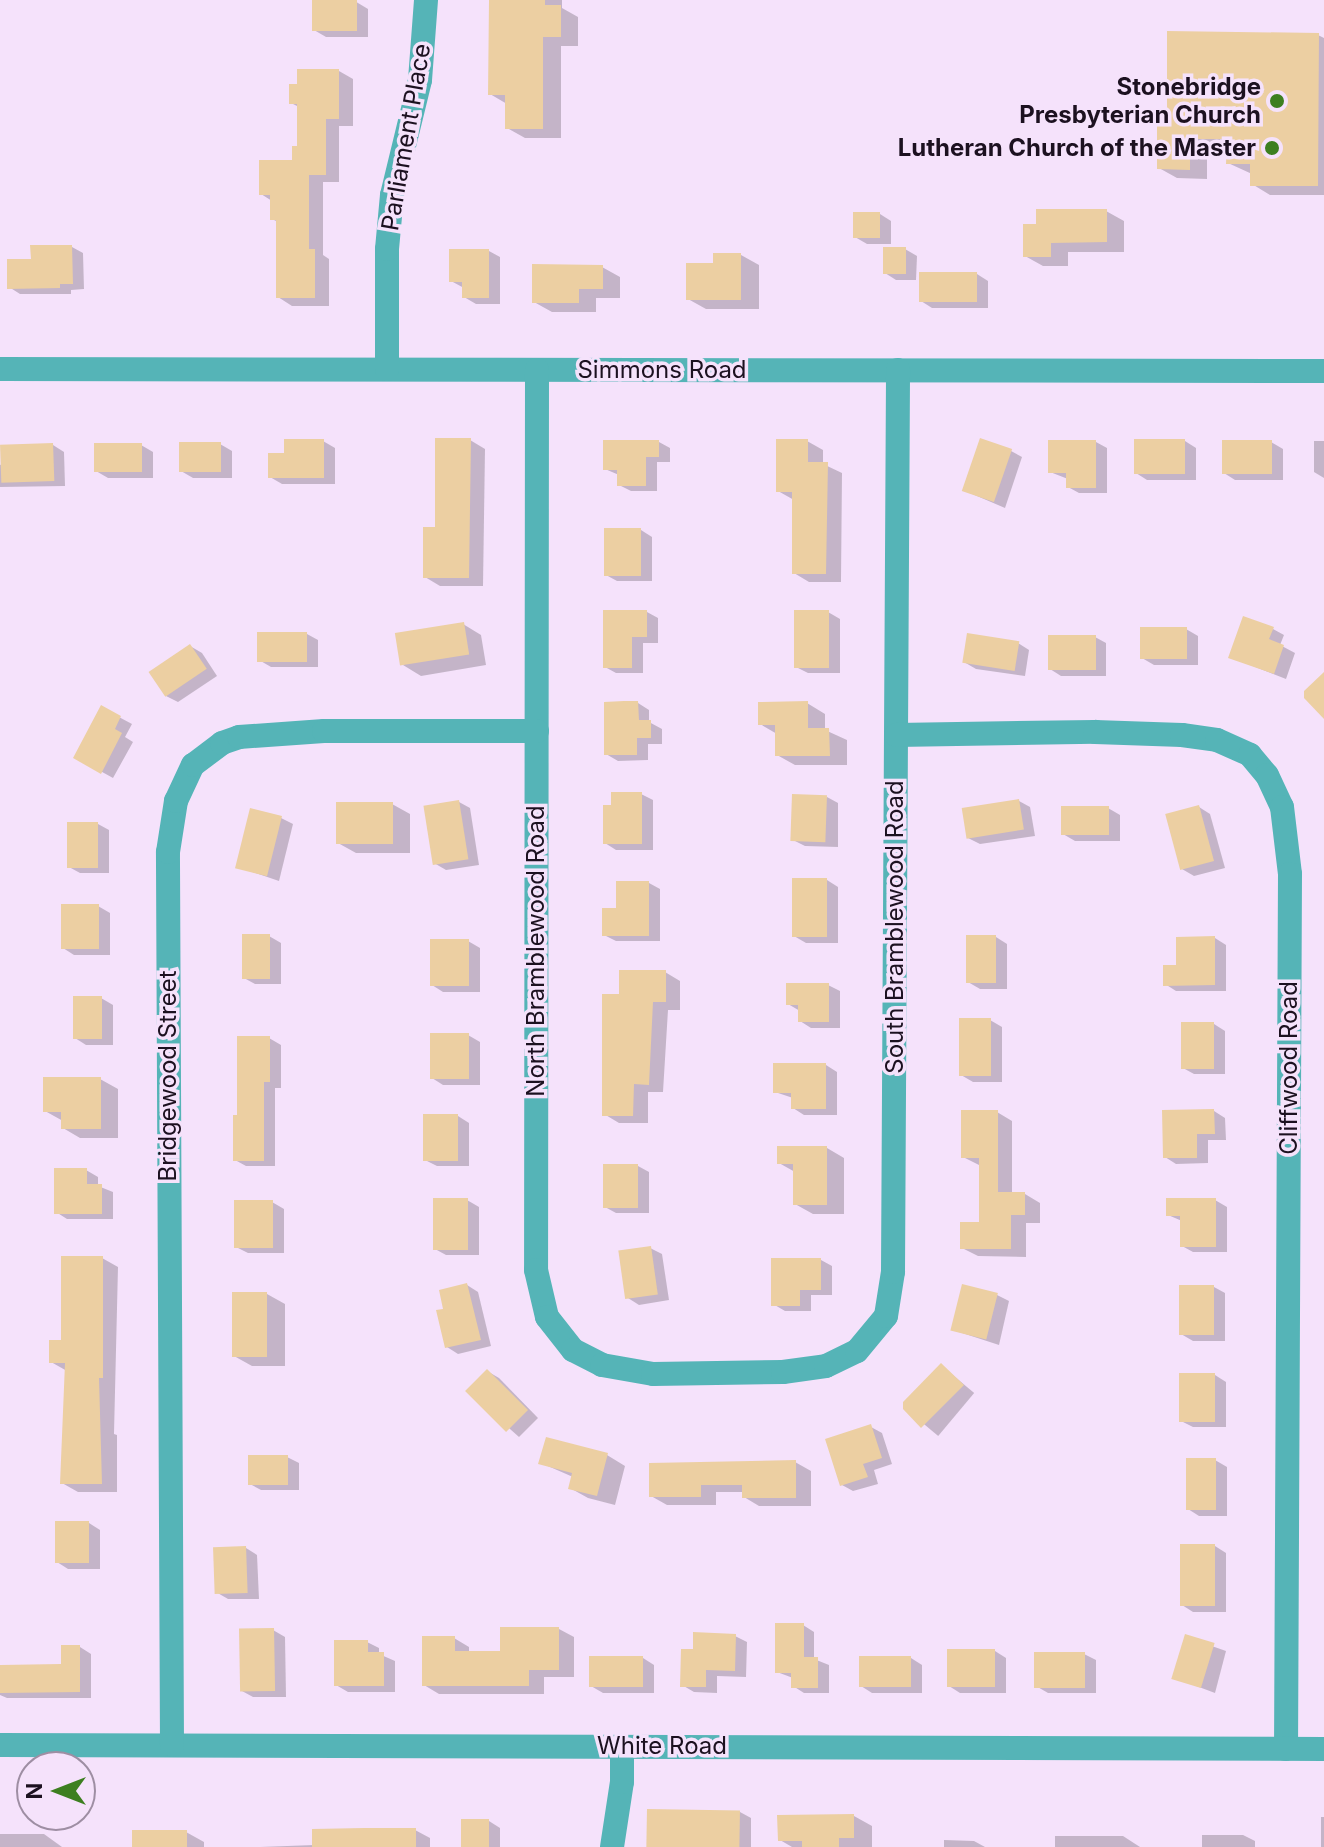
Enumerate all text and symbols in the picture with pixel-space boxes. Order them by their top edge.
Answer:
street label: Parliament Place [375,41,437,233]
place label: Stonebridge Presbyterian Church [1019,73,1261,129]
marker: Stonebridge Presbyterian Church [1268,92,1286,110]
place label: Lutheran Church of the Master [898,134,1256,162]
marker: Lutheran Church of the Master [1263,139,1281,157]
street label: Simmons Road [577,356,747,384]
street label: South Bramblewood Road [881,780,909,1074]
street label: North Bramblewood Road [522,805,550,1097]
street label: Bridgewood Street [154,970,182,1182]
street label: Cliffwood Road [1275,981,1303,1155]
street label: White Road [597,1732,727,1760]
north arrow [16,1751,96,1831]
text: N [21,1783,47,1799]

